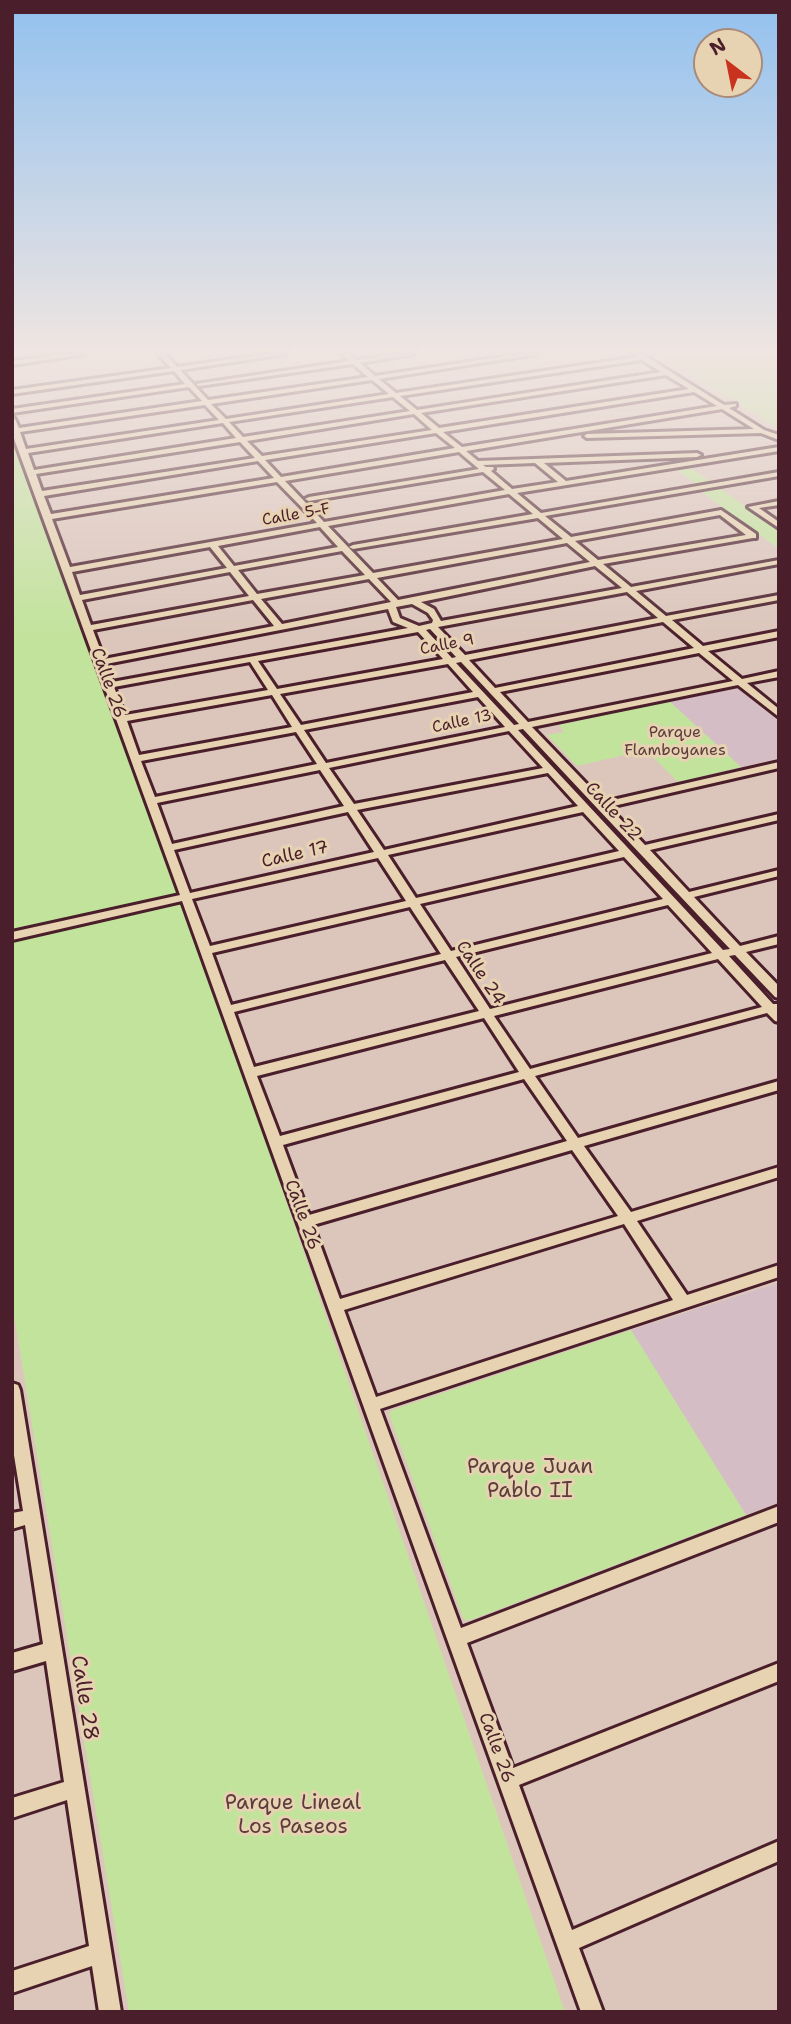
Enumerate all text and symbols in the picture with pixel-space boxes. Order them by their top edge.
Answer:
north arrow [693,28,763,98]
text: N [705,32,731,61]
street label: Calle 5-F [260,500,332,530]
street label: Calle 9 [418,630,476,660]
street label: Calle 26 [85,645,131,721]
street label: Calle 13 [430,706,494,738]
park label: Parque Flamboyanes [624,723,726,761]
street label: Calle 22 [580,778,646,846]
street label: Calle 17 [259,837,331,873]
street label: Calle 24 [451,937,509,1009]
street label: Calle 26 [279,1177,325,1253]
park label: Parque Juan Pablo II [467,1455,593,1505]
street label: Calle 28 [65,1654,103,1742]
street label: Calle 26 [473,1710,519,1786]
park label: Parque Lineal Los Paseos [225,1791,361,1841]

